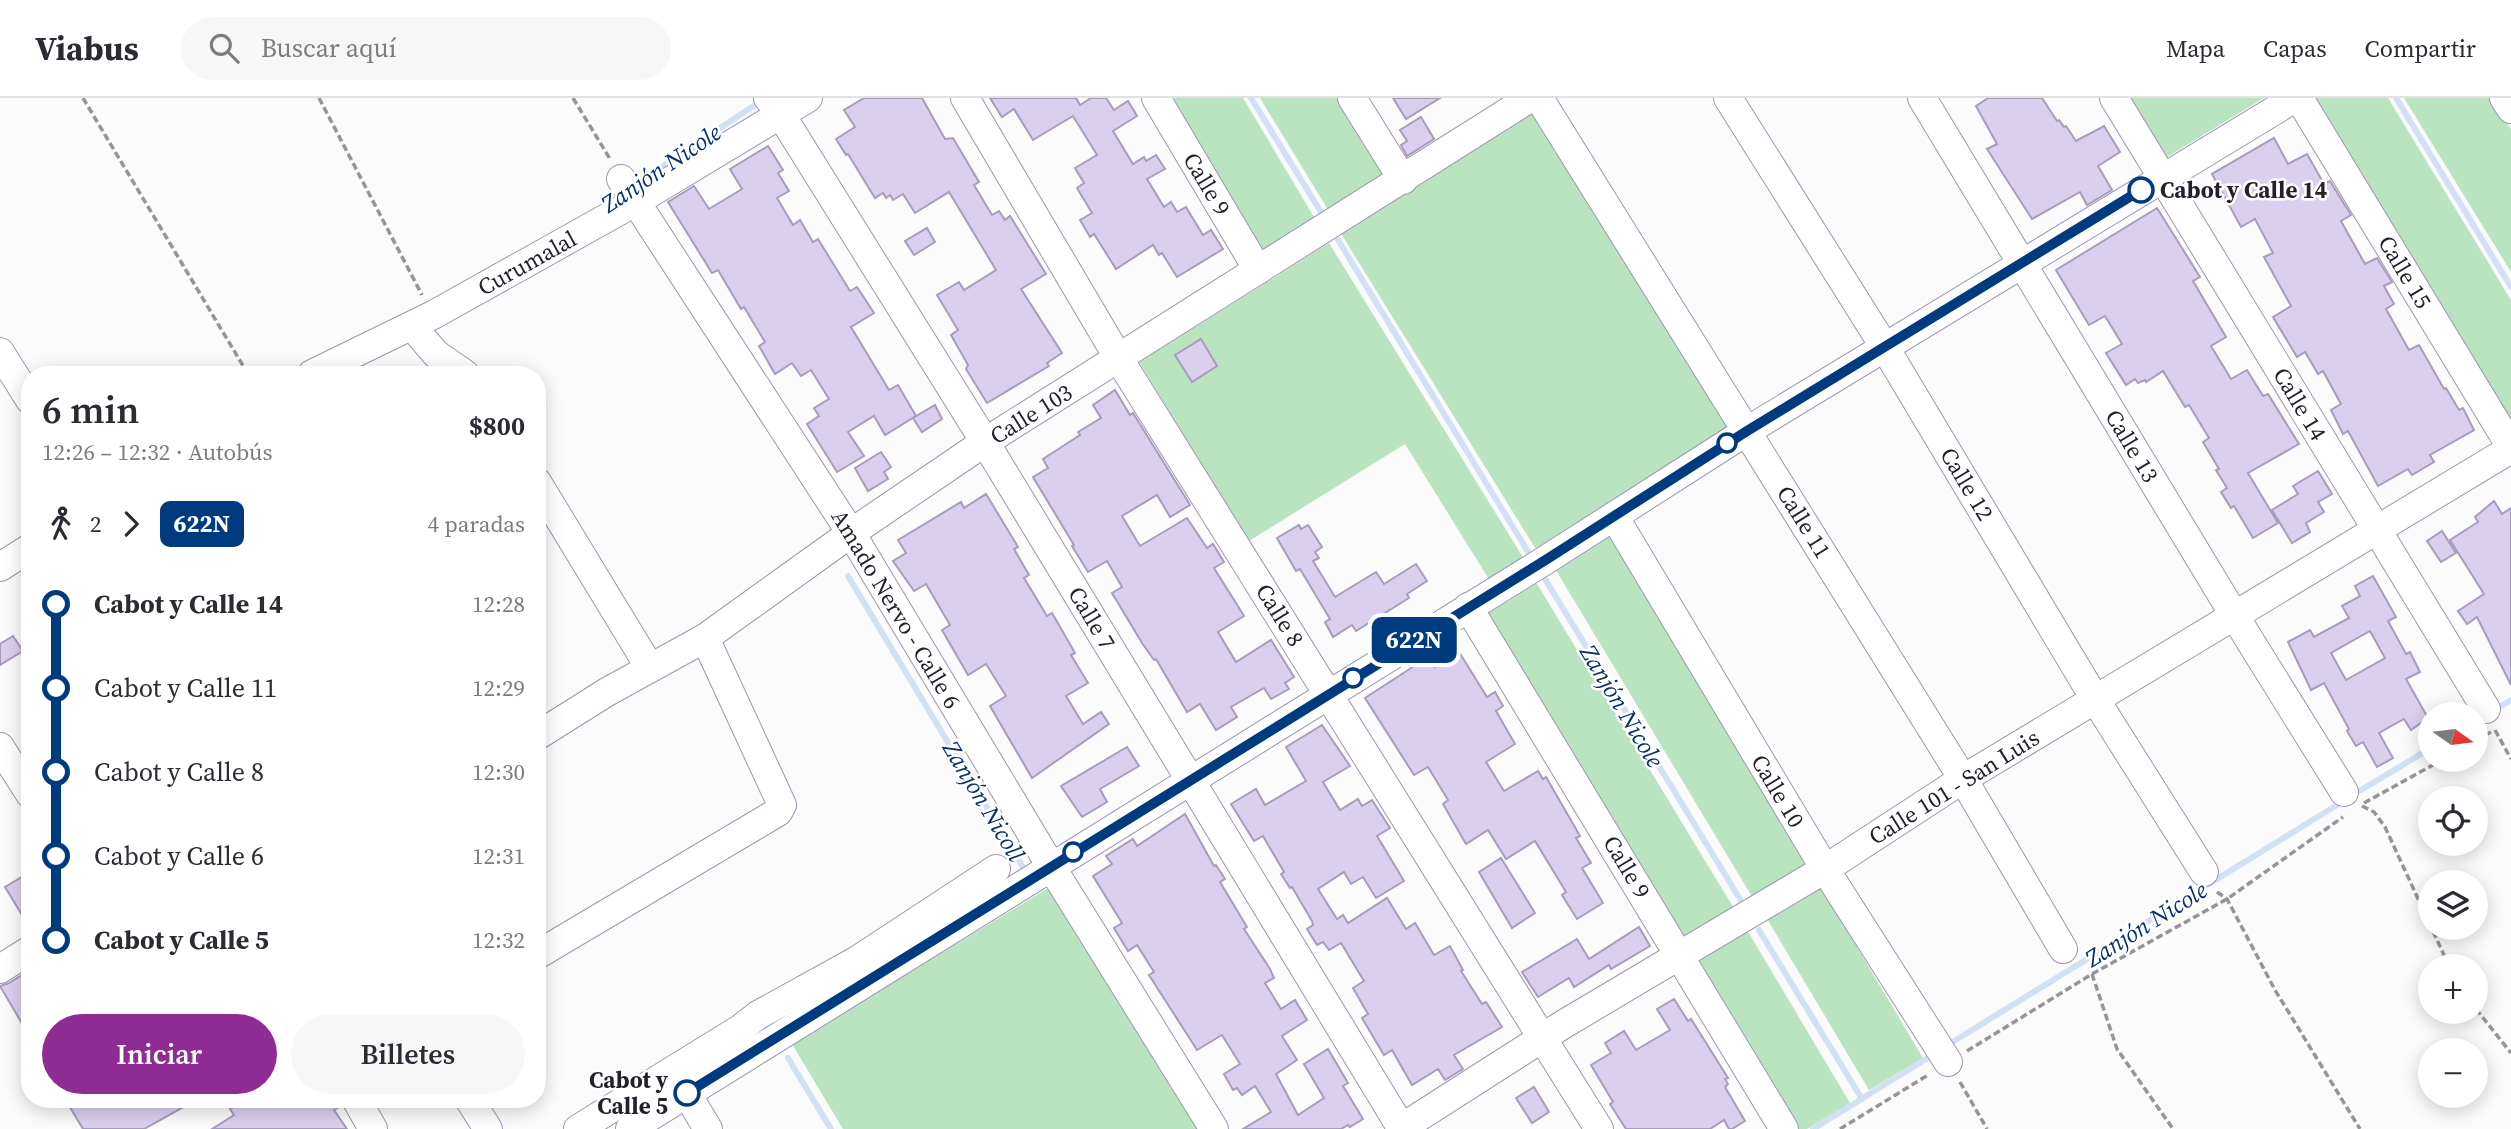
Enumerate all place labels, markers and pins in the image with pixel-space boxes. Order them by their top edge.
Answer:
place label: Cabot y Calle 14 [2160,174,2327,206]
marker: Cabot y Calle 14 [2128,177,2154,203]
unlabelled marker [1717,433,1737,453]
unlabelled marker [1343,668,1363,688]
unlabelled marker [1063,842,1083,862]
place label: Cabot y Calle 5 [589,1064,669,1122]
marker: Cabot y Calle 5 [674,1080,700,1106]

